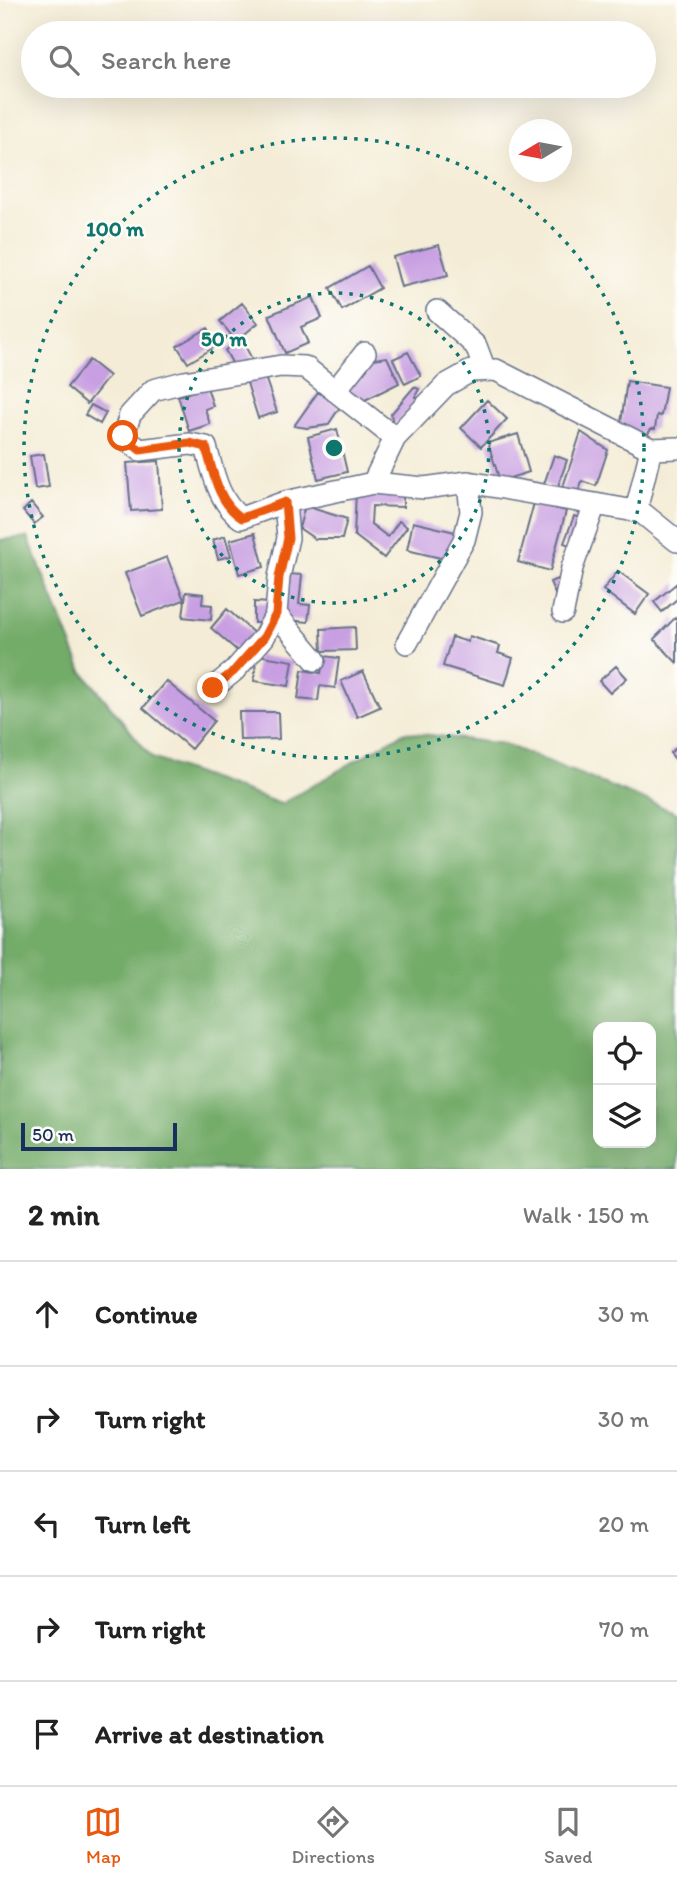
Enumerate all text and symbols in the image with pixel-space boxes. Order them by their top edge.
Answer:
search box [21,21,656,98]
icon: search [45,41,83,79]
text: Search here [101,44,231,76]
north arrow [509,119,572,182]
text: 100 m [86,216,144,241]
text: 50 m [201,326,248,351]
route start [107,420,138,451]
centre of rings [322,436,346,460]
route end [197,672,228,703]
map controls [593,1022,656,1148]
button: locate [593,1022,656,1085]
button: layers [593,1085,656,1148]
scale bar [21,1120,177,1152]
text: 50 m [32,1123,74,1146]
text: 2 min [28,1196,99,1233]
text: Walk · 150 m [523,1201,649,1229]
icon: ahead [28,1295,66,1333]
text: Continue [95,1298,198,1330]
text: 30 m [598,1300,649,1328]
icon: right [28,1400,66,1438]
text: Turn right [95,1403,206,1435]
text: 30 m [598,1405,649,1433]
icon: left [28,1505,66,1543]
text: Turn left [95,1508,191,1540]
text: 20 m [598,1510,649,1538]
icon: right [28,1610,66,1648]
text: Turn right [95,1613,206,1645]
text: 70 m [599,1615,649,1643]
icon: arrive [28,1715,66,1753]
text: Arrive at destination [95,1718,324,1750]
tab: Map [84,1803,122,1868]
tab: Directions [291,1803,375,1868]
tab: Saved [544,1803,592,1868]

